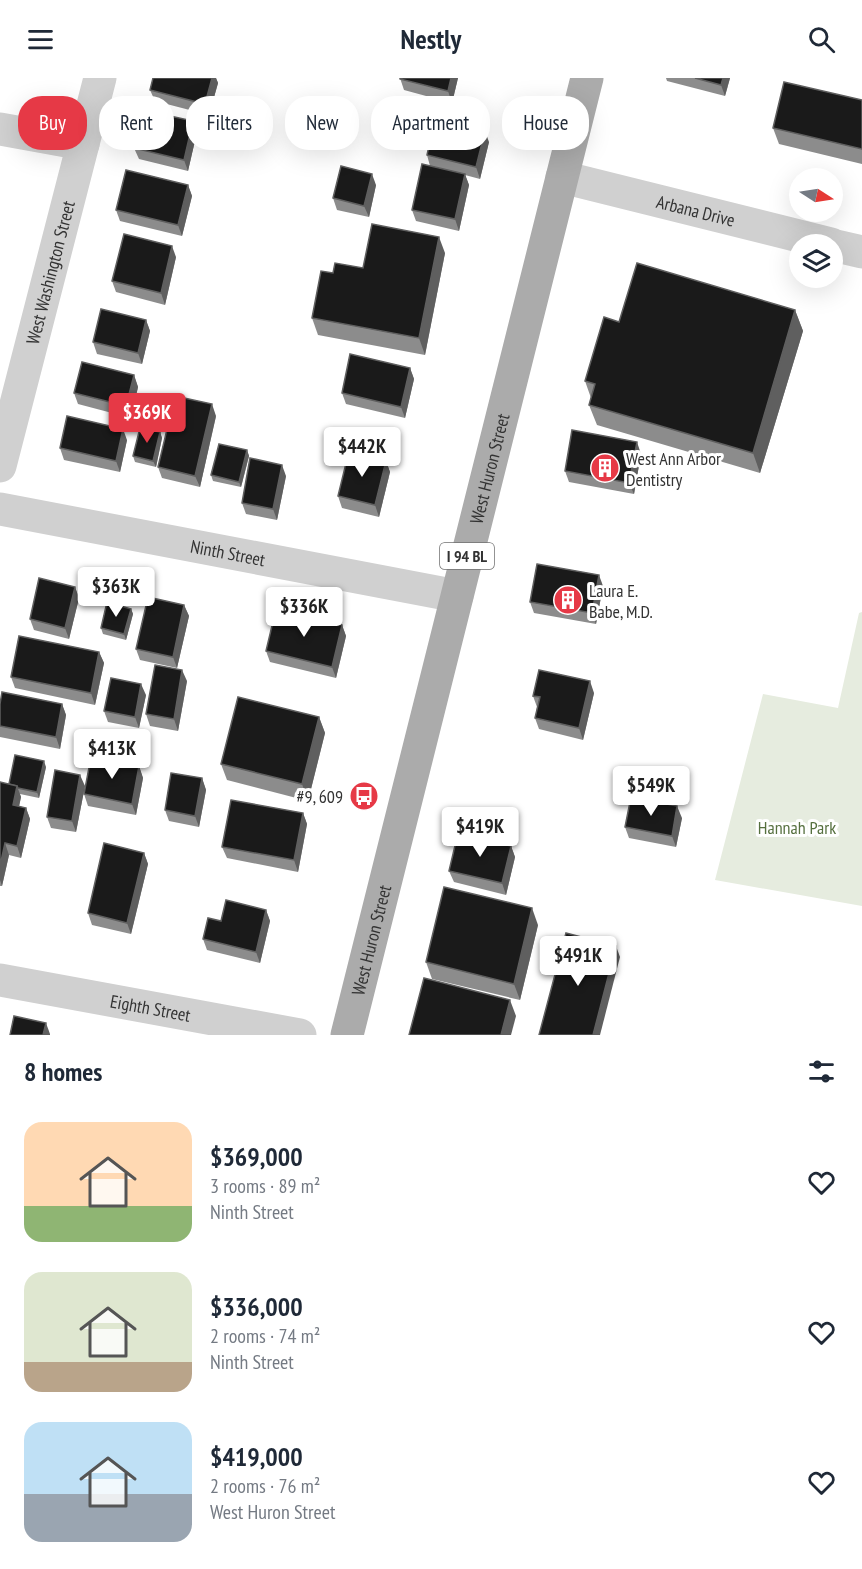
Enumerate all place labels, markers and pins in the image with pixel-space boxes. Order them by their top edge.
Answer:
pin: $369K [105,393,189,444]
pin: $442K [320,427,404,478]
place label: West Ann Arbor Dentistry [626,447,721,491]
building icon: West Ann Arbor Dentistry [589,452,621,484]
pin: $363K [74,567,158,618]
place label: Laura E. Babe, M.D. [589,579,653,623]
building icon: Laura E. Babe, M.D. [552,584,584,616]
pin: $336K [262,587,346,638]
pin: $413K [70,729,154,780]
pin: $549K [609,766,693,817]
bus stop icon: #9, 609 [348,780,380,812]
place label: #9, 609 [297,785,343,808]
pin: $419K [438,807,522,858]
pin: $491K [536,936,620,987]

